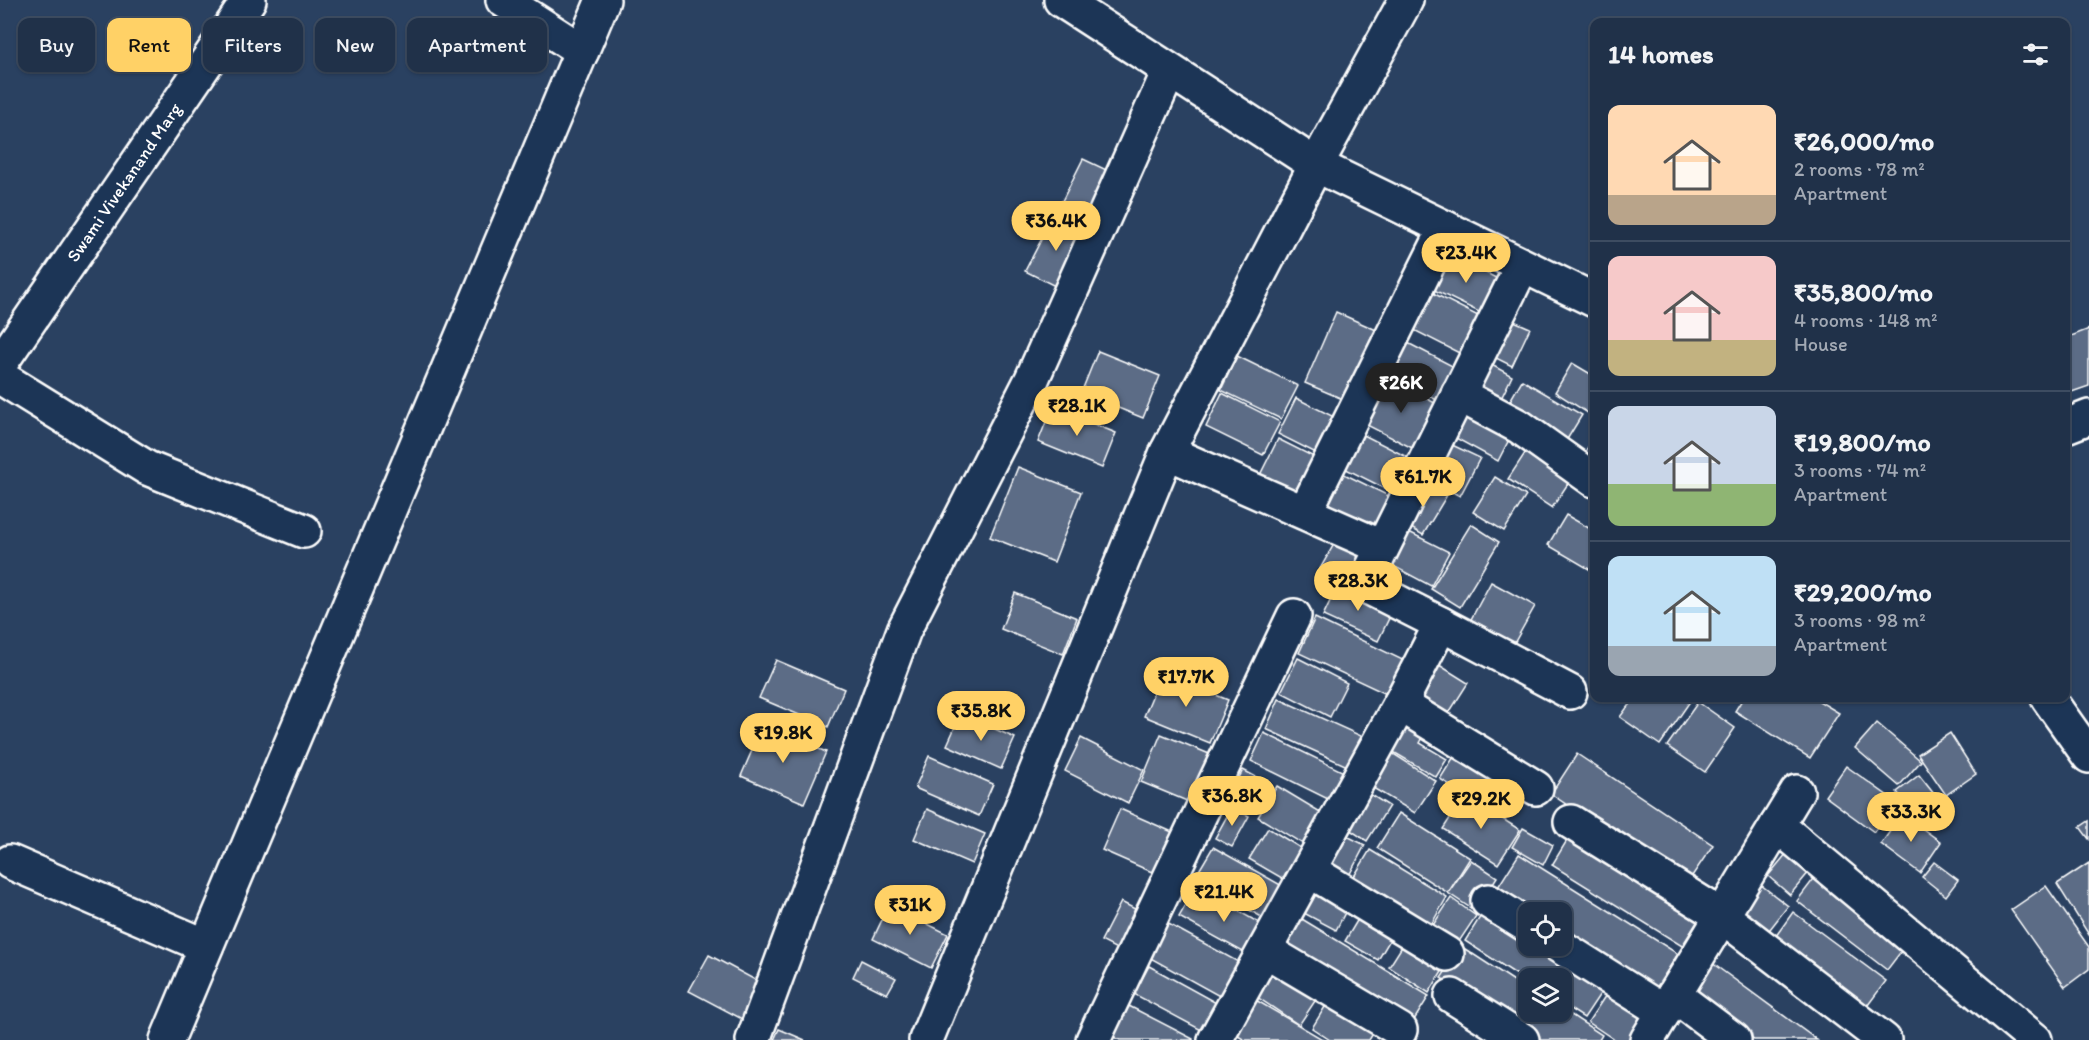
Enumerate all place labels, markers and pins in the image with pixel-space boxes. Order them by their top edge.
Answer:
pin: ₹36.4K [1007,201,1105,252]
pin: ₹23.4K [1417,233,1515,284]
pin: ₹26K [1365,363,1437,414]
pin: ₹28.1K [1028,386,1126,437]
pin: ₹61.7K [1374,457,1472,508]
pin: ₹28.3K [1309,561,1407,612]
pin: ₹17.7K [1137,657,1235,708]
pin: ₹35.8K [932,691,1030,742]
pin: ₹19.8K [734,713,832,764]
pin: ₹36.8K [1183,776,1281,827]
pin: ₹29.2K [1432,779,1530,830]
pin: ₹33.3K [1862,792,1960,843]
pin: ₹21.4K [1175,872,1273,923]
pin: ₹31K [874,885,946,936]

